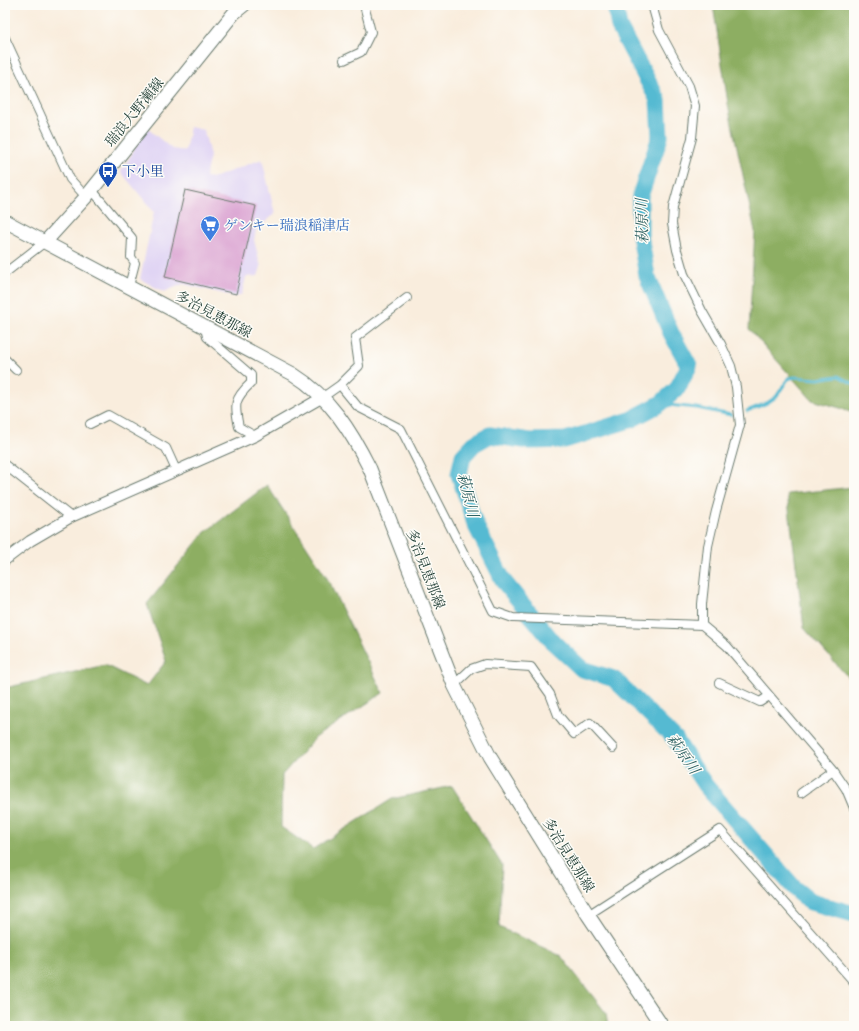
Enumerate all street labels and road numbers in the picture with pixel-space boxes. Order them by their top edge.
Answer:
street label: 瑞浪大野瀬線 [101,74,168,151]
street label: 多治見恵那線 [172,286,255,343]
street label: 多治見恵那線 [402,527,449,612]
street label: 多治見恵那線 [538,815,599,896]

